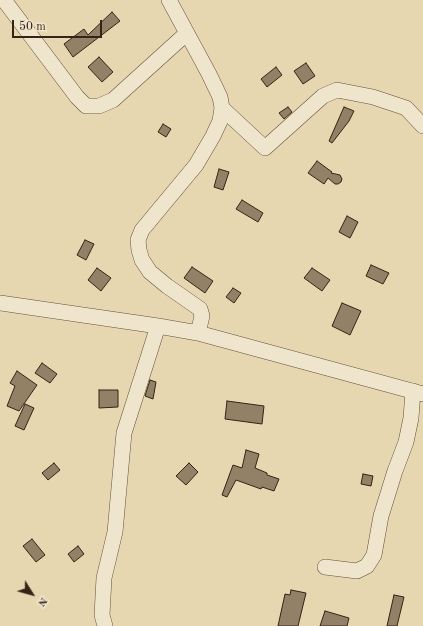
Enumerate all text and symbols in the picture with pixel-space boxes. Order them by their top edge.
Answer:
scale bar [14,12,104,38]
text: 50 m [19,21,46,33]
north arrow [12,574,52,614]
text: N [35,595,49,608]

